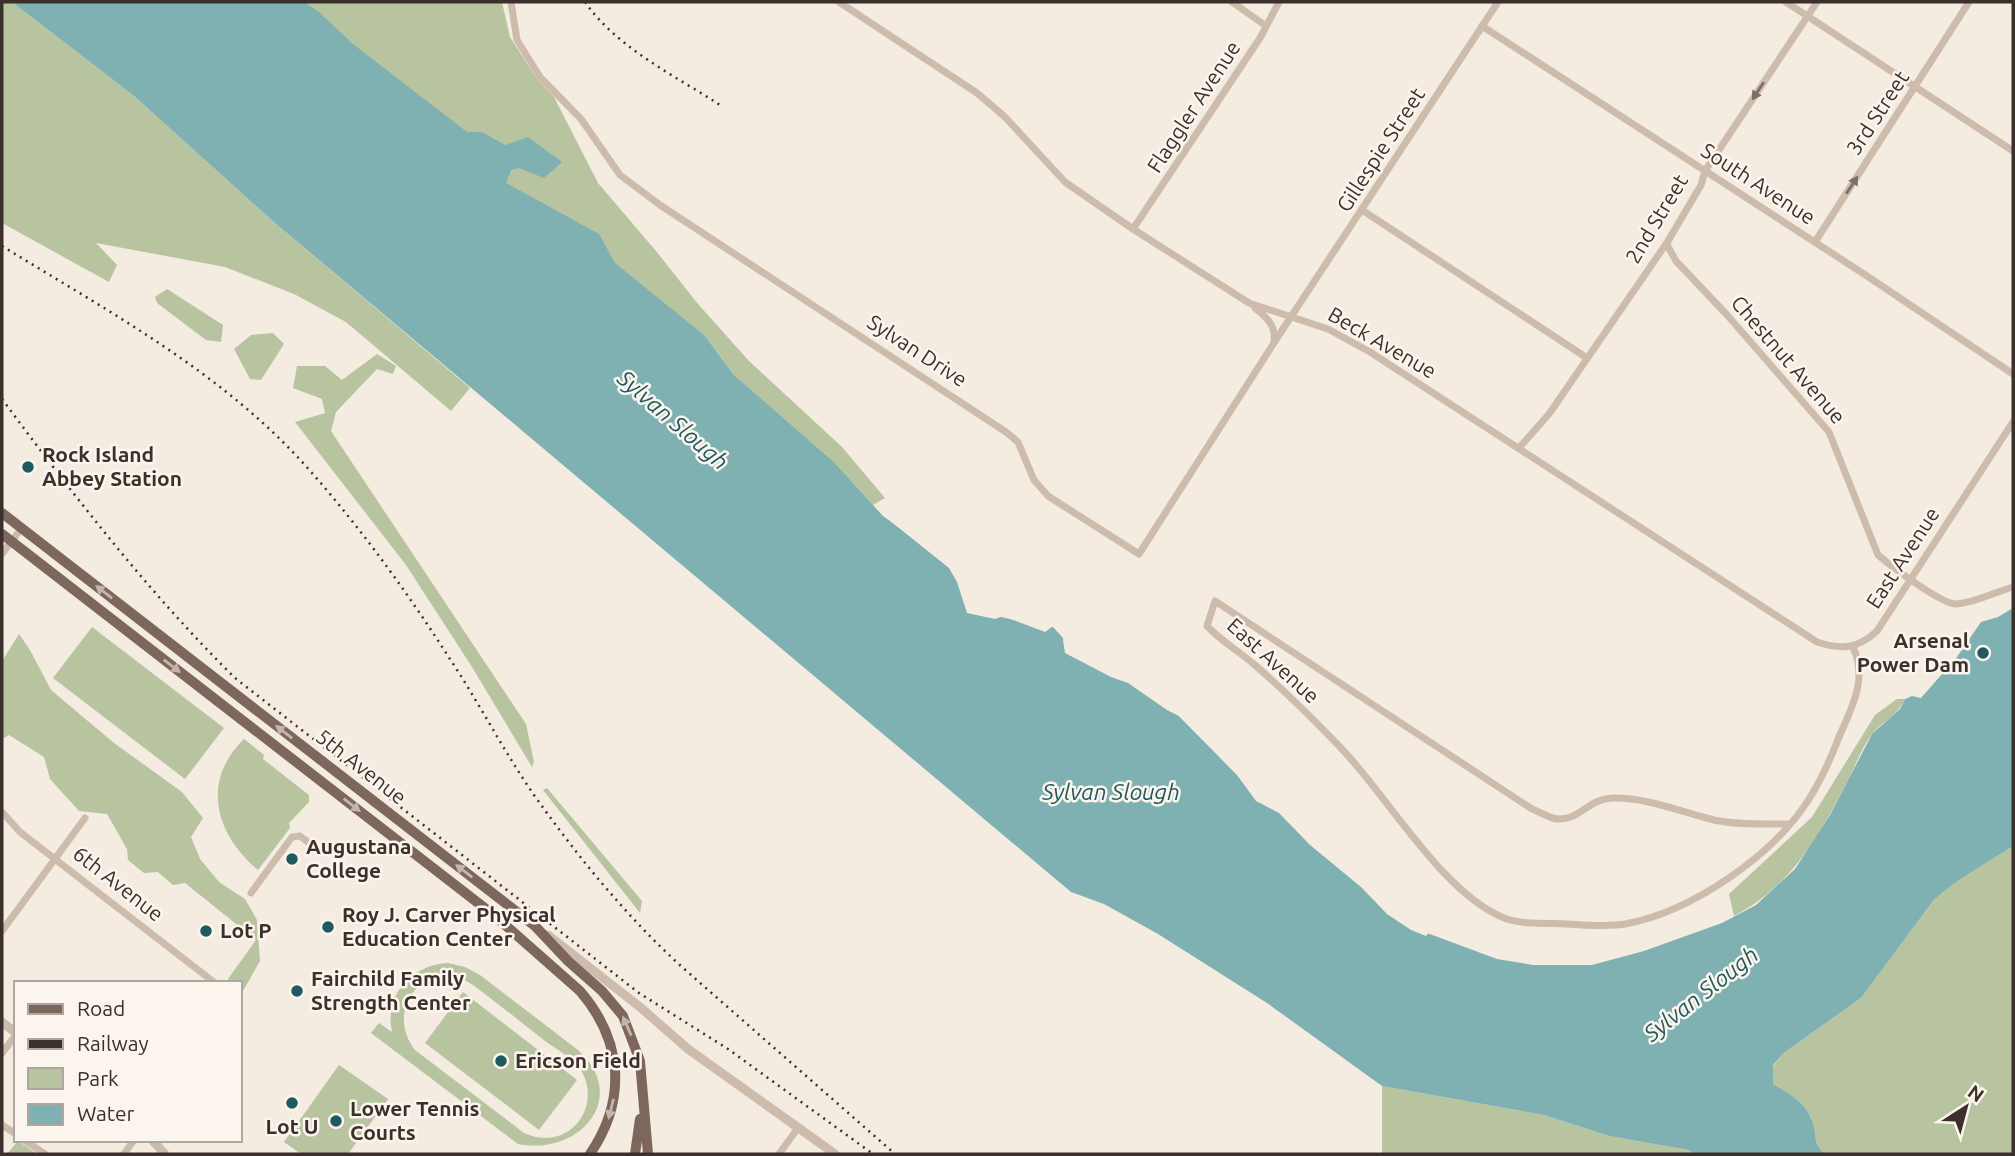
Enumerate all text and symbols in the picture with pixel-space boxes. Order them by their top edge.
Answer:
street label: Flaggler Avenue [1142,36,1245,177]
street label: 3rd Street [1841,66,1913,159]
one-way arrow [1751,82,1765,100]
street label: Gillespie Street [1331,83,1429,216]
street label: South Avenue [1697,137,1820,229]
street label: 2nd Street [1620,170,1692,267]
one-way arrow [1846,175,1859,194]
street label: Chestnut Avenue [1727,290,1851,428]
street label: Beck Avenue [1324,302,1441,383]
street label: Sylvan Drive [863,309,972,391]
water label: Sylvan Slough [612,364,733,474]
place label: Rock Island Abbey Station [42,442,182,490]
marker: Rock Island Abbey Station [20,459,36,475]
street label: East Avenue [1861,502,1944,612]
one-way arrow [95,585,113,600]
street label: East Avenue [1223,613,1325,708]
place label: Arsenal Power Dam [1857,628,1969,676]
marker: Arsenal Power Dam [1975,645,1991,661]
one-way arrow [163,658,181,672]
one-way arrow [275,724,293,739]
street label: 5th Avenue [312,724,411,809]
water label: Sylvan Slough [1041,779,1180,804]
one-way arrow [342,798,360,813]
place label: Augustana College [306,834,411,882]
street label: 6th Avenue [69,841,168,926]
marker: Augustana College [284,851,300,867]
one-way arrow [455,863,473,878]
place label: Roy J. Carver Physical Education Center [342,902,556,950]
place label: Lot P [220,918,272,942]
marker: Roy J. Carver Physical Education Center [320,919,336,935]
marker: Lot P [198,923,214,939]
water label: Sylvan Slough [1638,941,1763,1046]
place label: Fairchild Family Strength Center [311,966,471,1014]
legend [14,981,242,1142]
marker: Fairchild Family Strength Center [289,983,305,999]
text: Road [77,996,125,1020]
one-way arrow [621,1016,633,1036]
text: Railway [77,1031,149,1055]
place label: Ericson Field [515,1048,641,1072]
marker: Ericson Field [493,1053,509,1069]
text: Park [77,1066,119,1090]
north arrow [1931,1072,2001,1142]
text: N [1964,1080,1988,1106]
marker: Lot U [284,1095,300,1111]
place label: Lower Tennis Courts [350,1096,480,1144]
one-way arrow [605,1098,616,1120]
text: Water [77,1101,135,1125]
marker: Lower Tennis Courts [328,1113,344,1129]
place label: Lot U [266,1114,318,1138]

